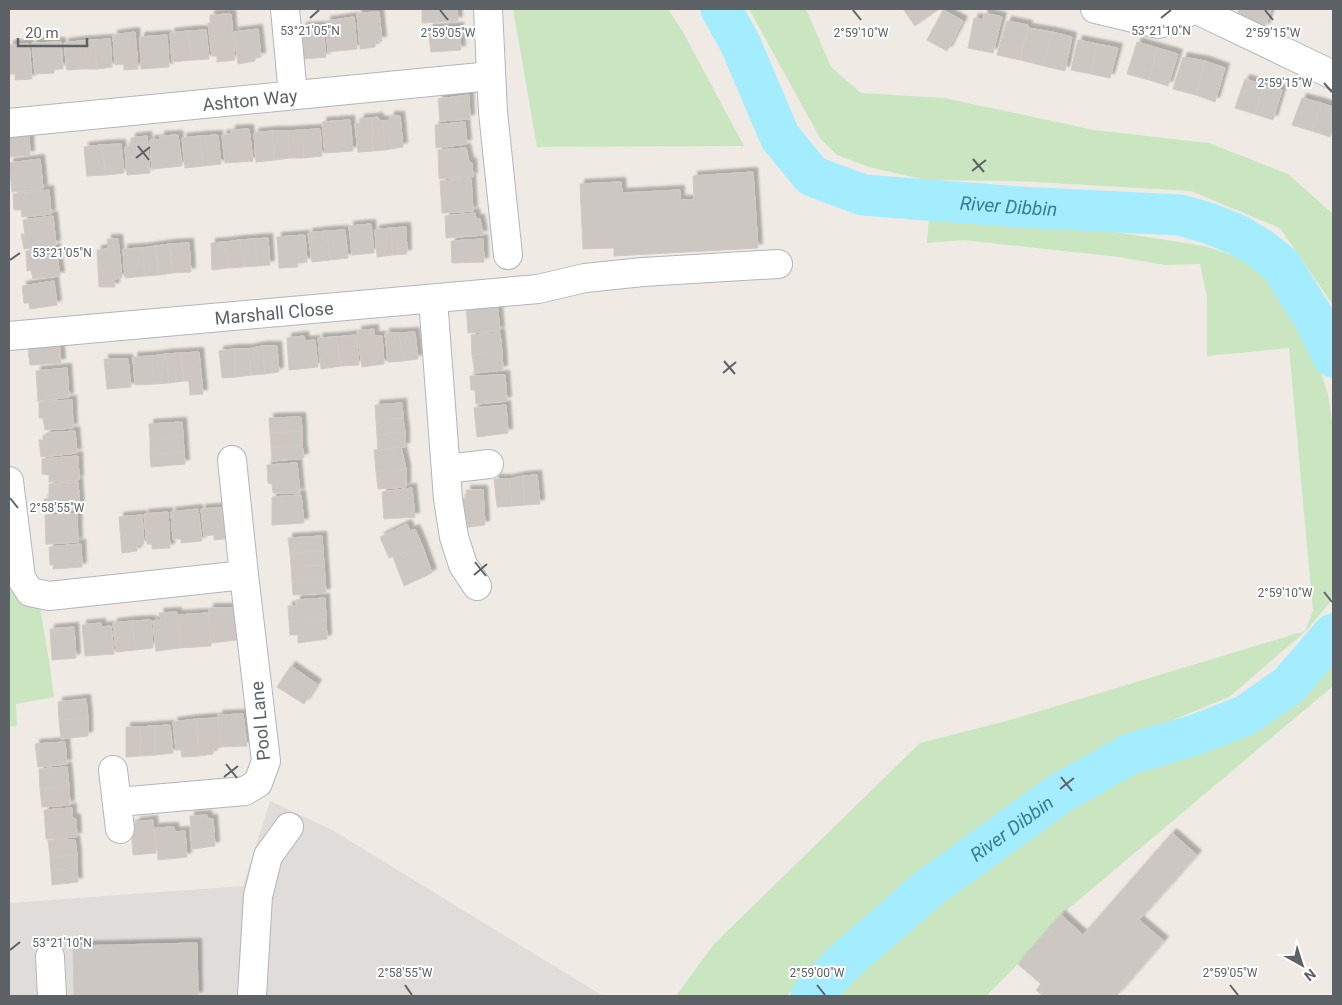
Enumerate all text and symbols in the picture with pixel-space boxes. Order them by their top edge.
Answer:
scale bar [18,15,86,47]
text: 20 m [25,24,59,42]
text: 53°21'05"N [280,24,340,38]
text: 53°21'10"N [1131,24,1191,38]
text: 2°59'05"W [421,26,476,40]
text: 2°59'10"W [834,26,889,40]
text: 2°59'15"W [1246,26,1301,40]
text: 2°59'15"W [1258,76,1313,90]
street label: Ashton Way [201,84,299,115]
water label: River Dibbin [959,191,1058,220]
text: 53°21'05"N [32,246,92,260]
street label: Marshall Close [214,297,334,328]
text: 2°58'55"W [30,501,85,515]
text: 2°59'10"W [1258,586,1313,600]
street label: Pool Lane [246,680,274,762]
water label: River Dibbin [965,790,1058,866]
text: 53°21'10"N [32,936,92,950]
north arrow [1277,940,1327,990]
text: 2°58'55"W [378,966,433,980]
text: 2°59'00"W [790,966,845,980]
text: 2°59'05"W [1203,966,1258,980]
text: N [1301,966,1319,984]

